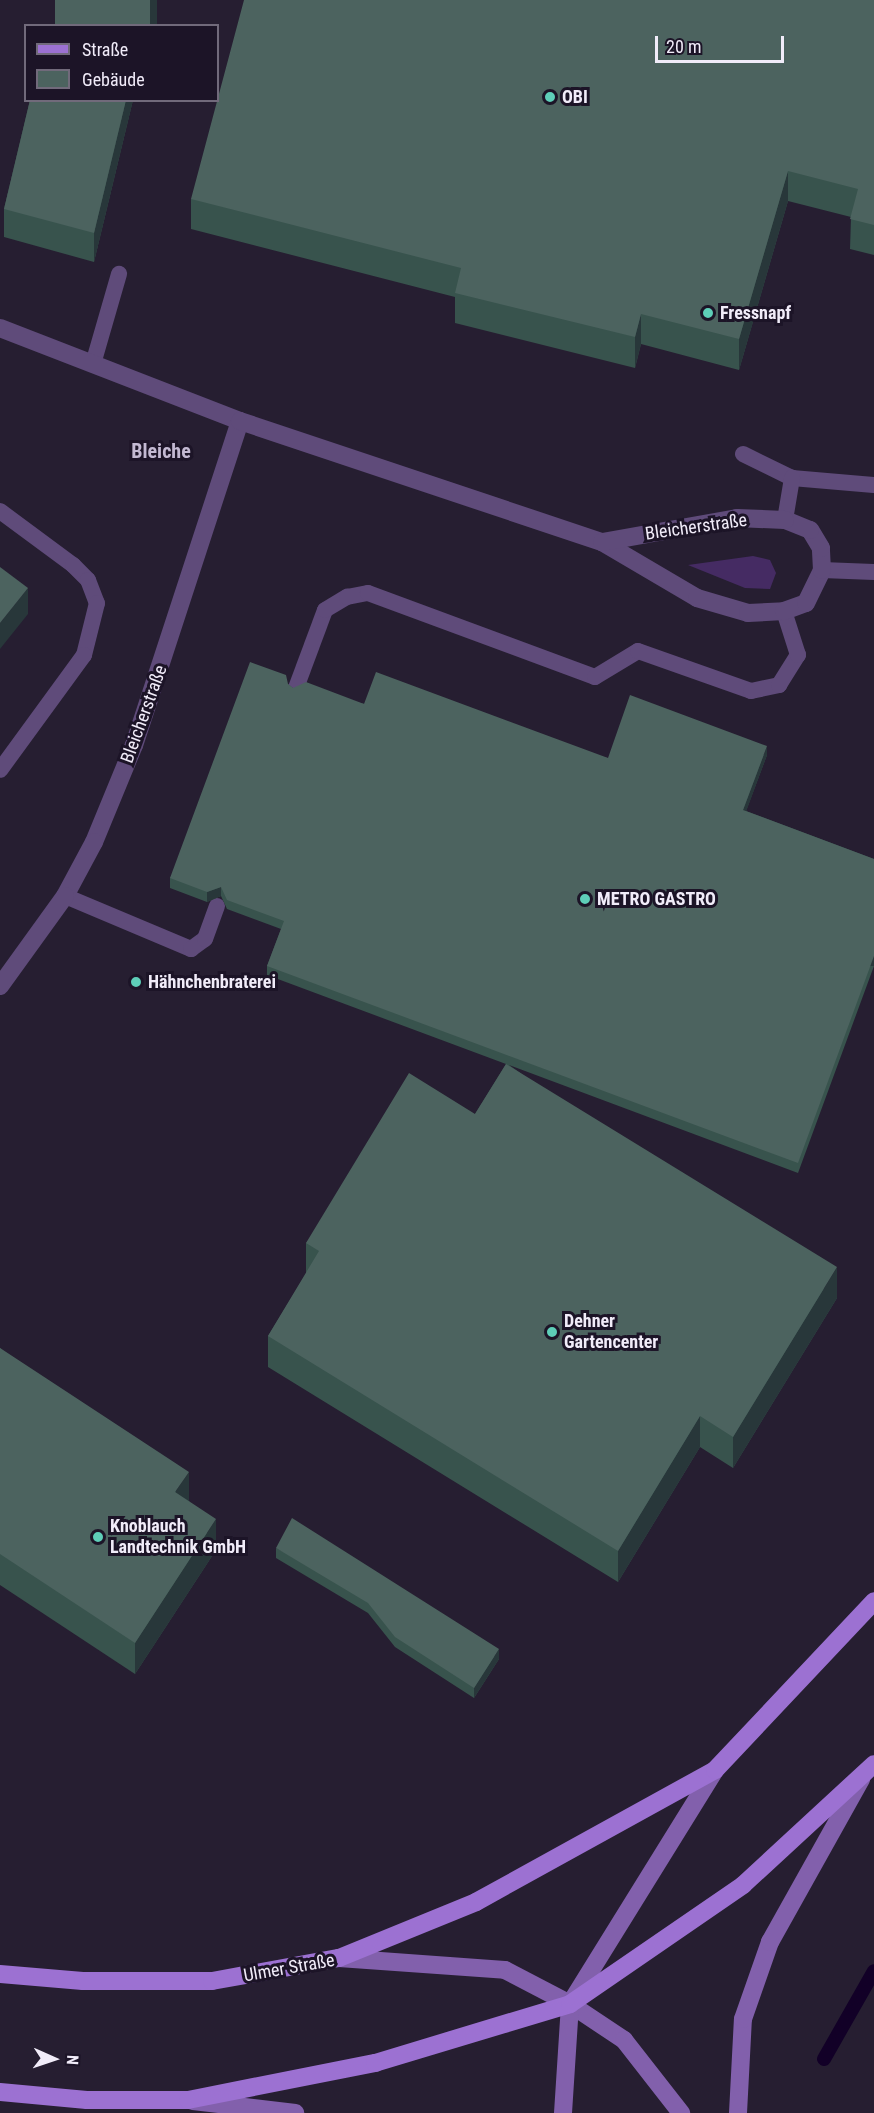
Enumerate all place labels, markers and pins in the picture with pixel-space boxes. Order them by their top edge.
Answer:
place label: OBI [562,86,588,108]
marker: OBI [543,90,557,104]
place label: Fressnapf [720,302,791,324]
marker: Fressnapf [701,306,715,320]
place label: METRO GASTRO [597,888,716,910]
marker: METRO GASTRO [578,892,592,906]
place label: Hähnchenbraterei [148,971,276,993]
marker: Hähnchenbraterei [129,975,143,989]
place label: Dehner Gartencenter [564,1311,658,1354]
marker: Dehner Gartencenter [545,1325,559,1339]
place label: Knoblauch Landtechnik GmbH [110,1516,246,1558]
marker: Knoblauch Landtechnik GmbH [91,1530,105,1544]

